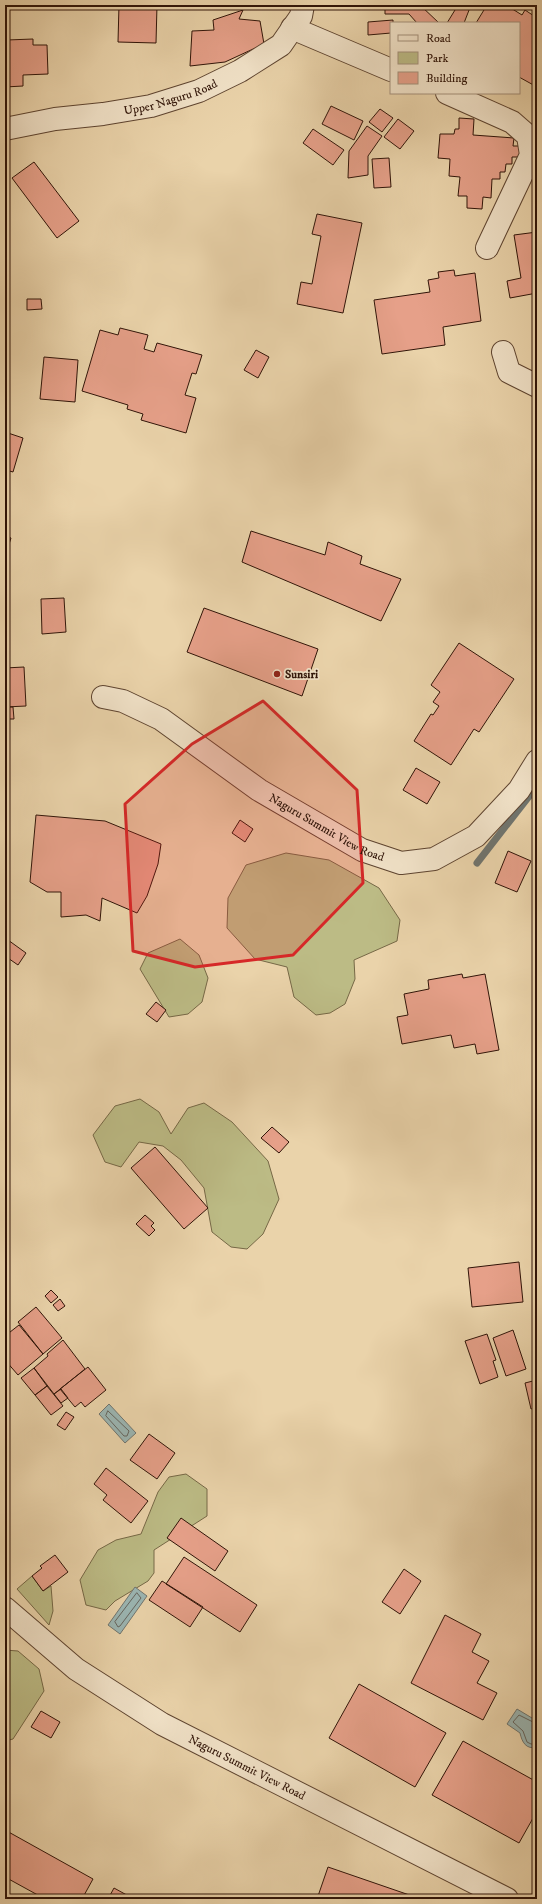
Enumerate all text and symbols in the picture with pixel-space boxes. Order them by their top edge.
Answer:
legend [390,22,520,94]
text: Road [426,31,451,46]
text: Park [426,51,448,66]
text: Building [426,71,467,86]
street label: Upper Naguru Road [123,76,220,118]
place label: Sunsiri [285,667,318,682]
marker: Sunsiri [272,669,282,679]
street label: Naguru Summit View Road [266,790,386,864]
street label: Naguru Summit View Road [186,1731,308,1803]

